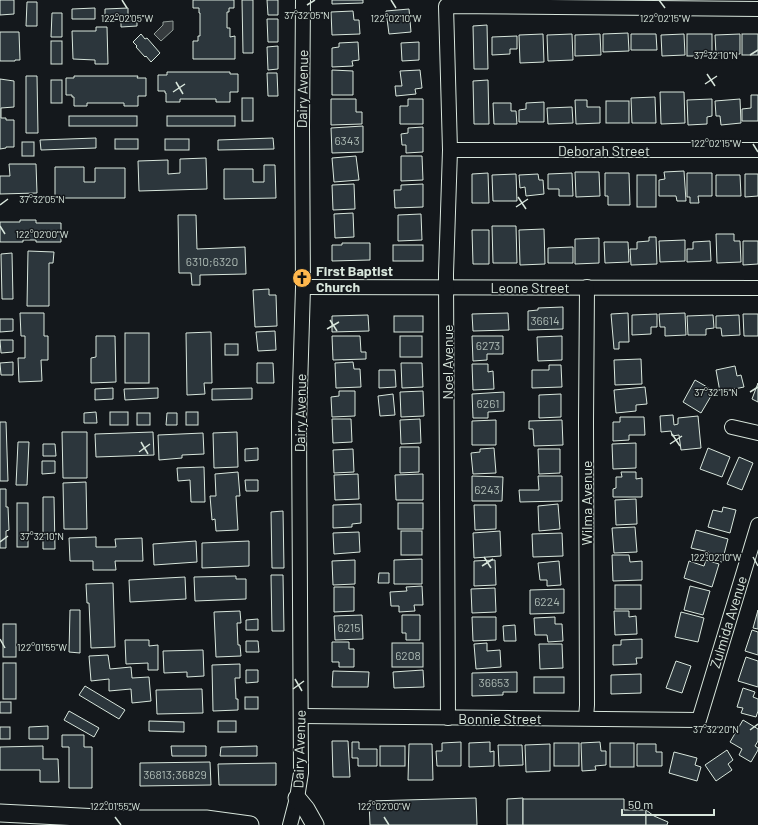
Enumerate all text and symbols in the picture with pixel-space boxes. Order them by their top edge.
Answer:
text: 37°32'05"N [284,9,330,21]
text: 122°02'05"W [101,12,153,24]
text: 122°02'10"W [371,12,422,24]
text: 122°02'15"W [640,12,690,24]
text: 37°32'10"N [694,49,738,61]
street label: Dairy Avenue [293,50,311,128]
house number: 6343 [334,133,360,147]
text: 122°02'15"W [691,137,741,149]
street label: Deborah Street [558,142,650,159]
text: 37°32'05"N [19,193,65,205]
text: 122°02'00"W [15,228,69,240]
house number: 6310;6320 [186,254,238,268]
place label: First Baptist Church [316,262,393,295]
church icon: First Baptist Church [291,267,313,289]
street label: Leone Street [491,279,569,296]
house number: 36614 [530,313,560,327]
street label: Noel Avenue [439,324,456,400]
house number: 6273 [476,338,500,352]
street label: Dairy Avenue [291,374,309,452]
text: 37°32'15"N [694,386,738,398]
house number: 6261 [477,396,499,410]
street label: Wilma Avenue [578,460,595,546]
house number: 6243 [474,482,500,496]
text: 37°32'10"N [20,530,64,542]
text: 122°02'10"W [691,551,742,563]
street label: Zulmida Avenue [706,574,750,670]
house number: 6224 [534,594,560,608]
house number: 6215 [338,620,360,634]
text: 122°01'55"W [17,641,67,653]
house number: 6208 [395,648,421,662]
house number: 36653 [479,675,509,689]
street label: Dairy Avenue [289,709,309,789]
street label: Bonnie Street [458,710,542,727]
text: 37°32'20"N [693,723,739,735]
house number: 36813;36829 [143,767,207,781]
scale bar [622,791,714,817]
text: 50 m [628,797,653,811]
text: 122°01'55"W [90,800,140,812]
text: 122°02'00"W [357,800,411,812]

